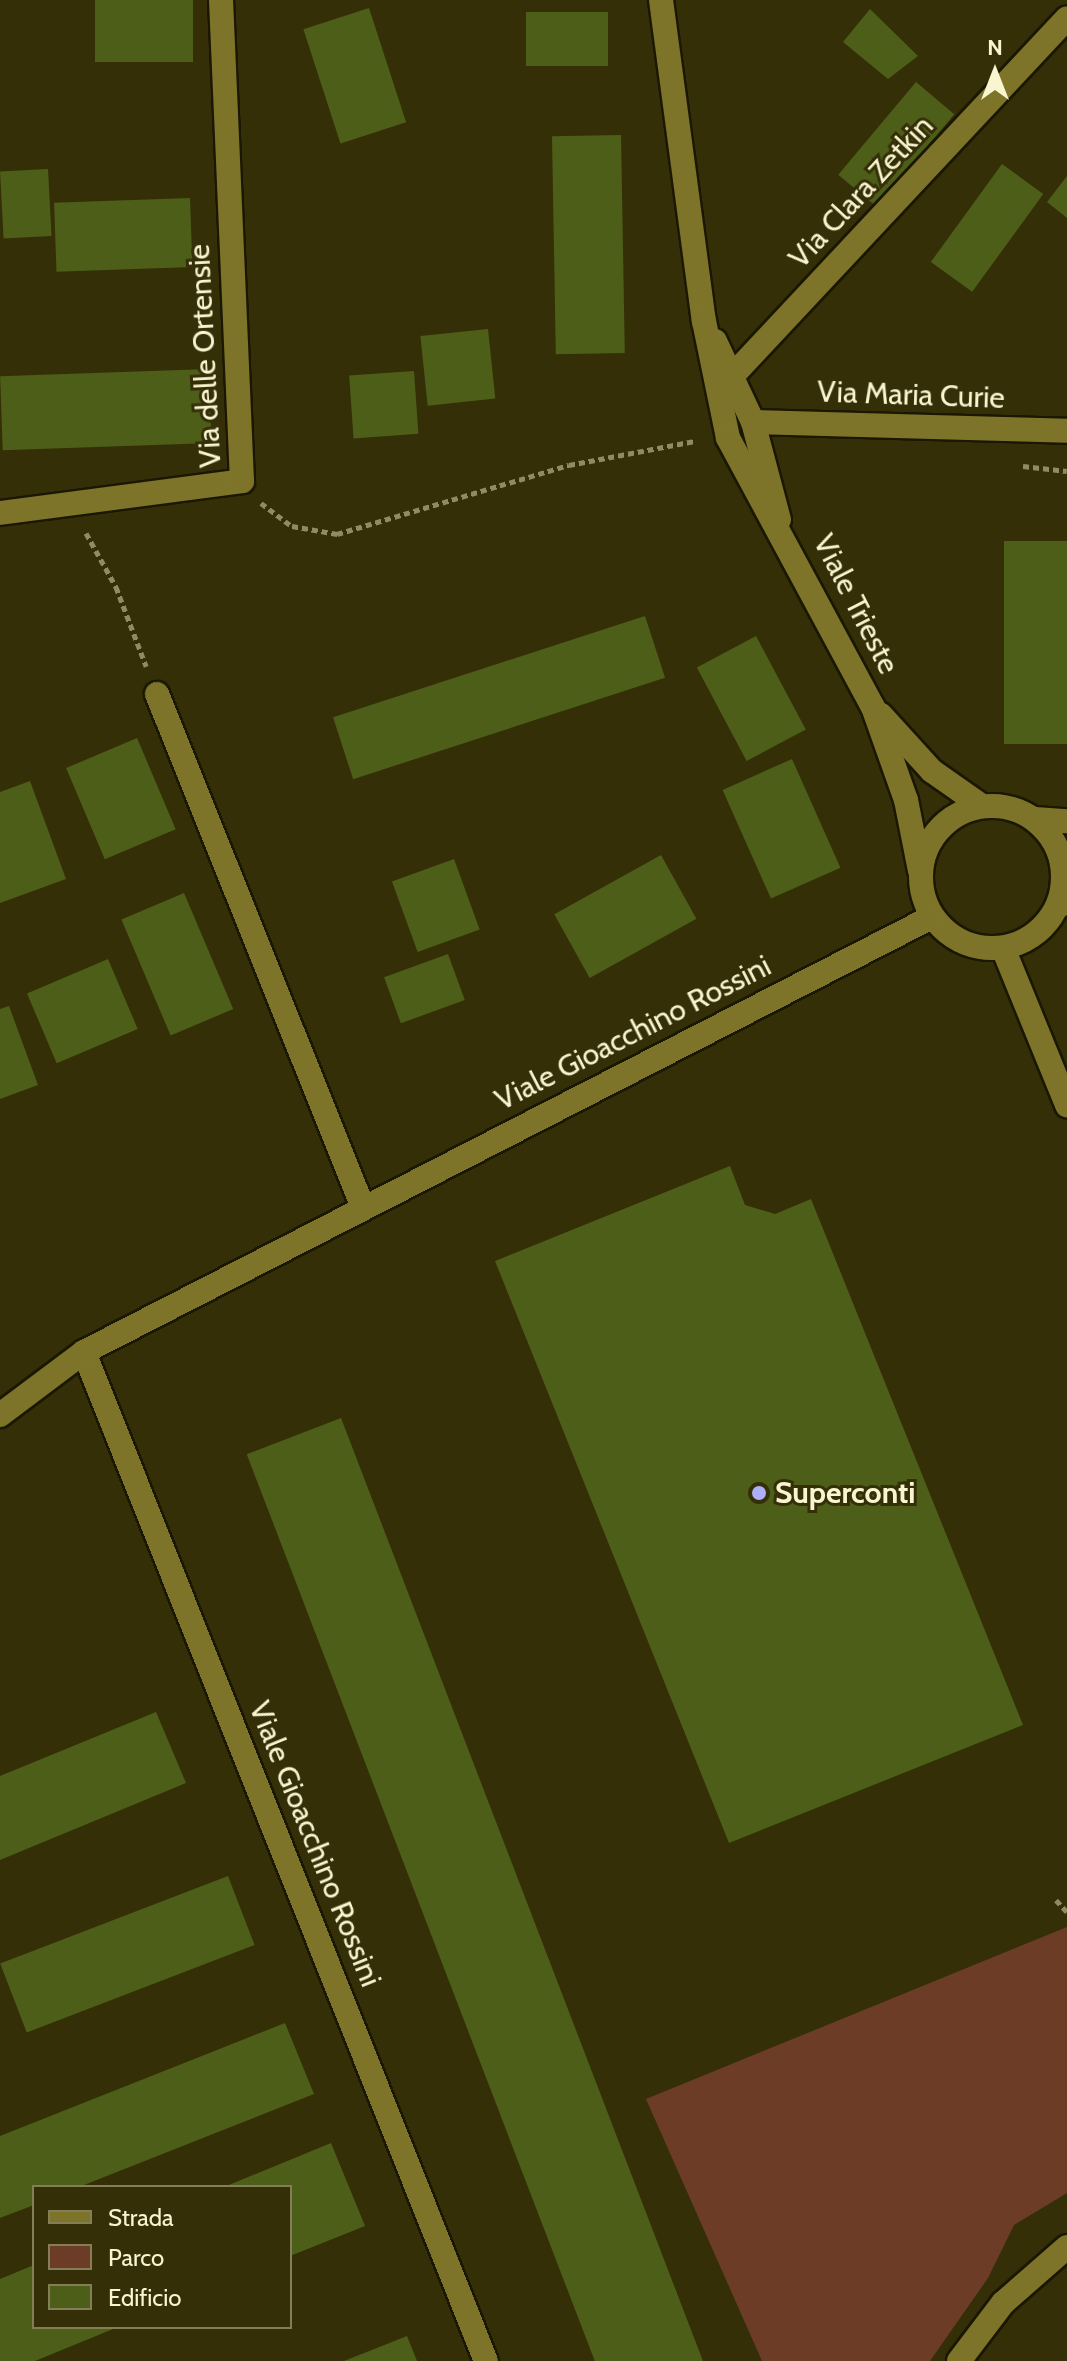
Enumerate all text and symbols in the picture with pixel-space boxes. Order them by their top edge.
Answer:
north arrow [955,32,1035,112]
text: N [987,34,1003,61]
street label: Via Clara Zetkin [781,108,941,276]
street label: Via delle Ortensie [181,243,229,469]
street label: Via Maria Curie [817,374,1005,416]
street label: Viale Trieste [806,528,906,680]
street label: Viale Gioacchino Rossini [489,948,777,1118]
place label: Superconti [775,1475,916,1511]
marker: Superconti [750,1484,768,1502]
street label: Viale Gioacchino Rossini [241,1696,389,1992]
legend [32,2185,292,2329]
text: Strada [108,2203,174,2232]
text: Parco [108,2243,164,2272]
text: Edificio [108,2283,182,2312]

